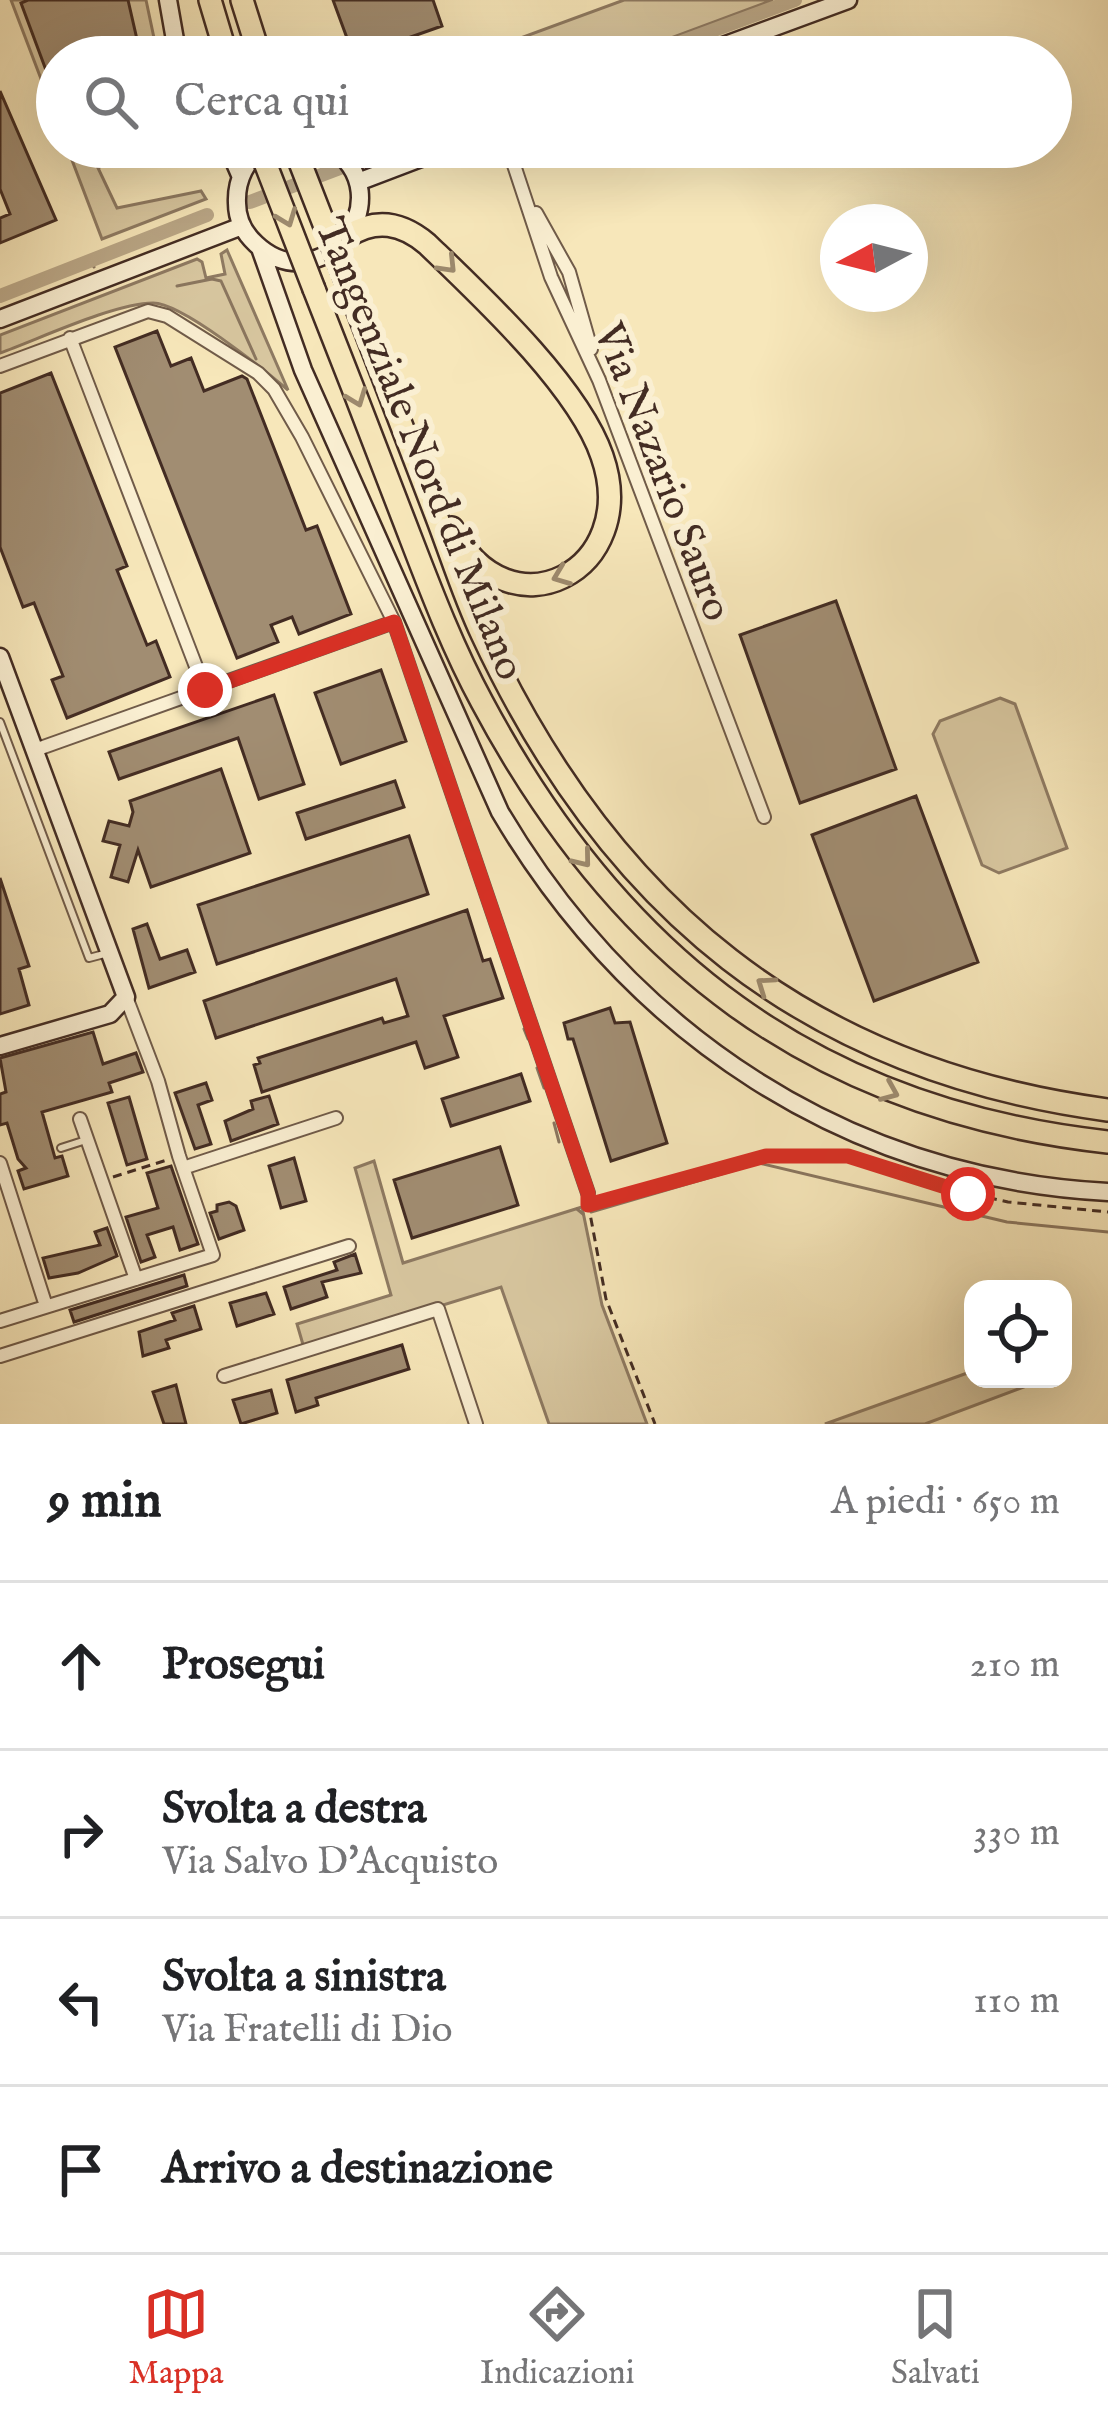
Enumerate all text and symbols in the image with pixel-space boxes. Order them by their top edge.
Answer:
search box [36,36,1072,168]
icon: search [78,69,144,135]
text: Cerca qui [174,74,350,131]
north arrow [820,204,928,312]
one-way arrow [272,206,297,227]
street label: Tangenziale Nord di Milano [302,210,536,688]
one-way arrow [433,251,455,273]
street label: Via Nazario Sauro [580,315,743,629]
one-way arrow [342,386,367,407]
one-way arrow [552,562,573,586]
route end [178,663,232,717]
one-way arrow [569,845,590,867]
one-way arrow [756,977,778,999]
one-way arrow [879,1078,900,1102]
route start [941,1167,995,1221]
map controls [964,1280,1072,1388]
button: locate [964,1280,1072,1388]
text: 9 min [48,1470,162,1535]
text: A piedi · 650 m [831,1478,1060,1527]
icon: ahead [48,1633,114,1699]
text: Prosegui [162,1637,325,1694]
text: 210 m [970,1641,1060,1690]
text: Svolta a destra [162,1781,427,1838]
icon: right [48,1801,114,1867]
text: 330 m [973,1809,1060,1858]
text: Via Salvo D'Acquisto [162,1838,498,1887]
text: Svolta a sinistra [162,1949,446,2006]
icon: left [48,1969,114,2035]
text: 110 m [973,1977,1060,2026]
text: Via Fratelli di Dio [162,2006,453,2055]
icon: arrive [48,2137,114,2203]
text: Arrivo a destinazione [162,2141,553,2198]
tab: Mappa [128,2281,224,2395]
tab: Indicazioni [480,2281,635,2395]
tab: Salvati [891,2281,980,2395]

